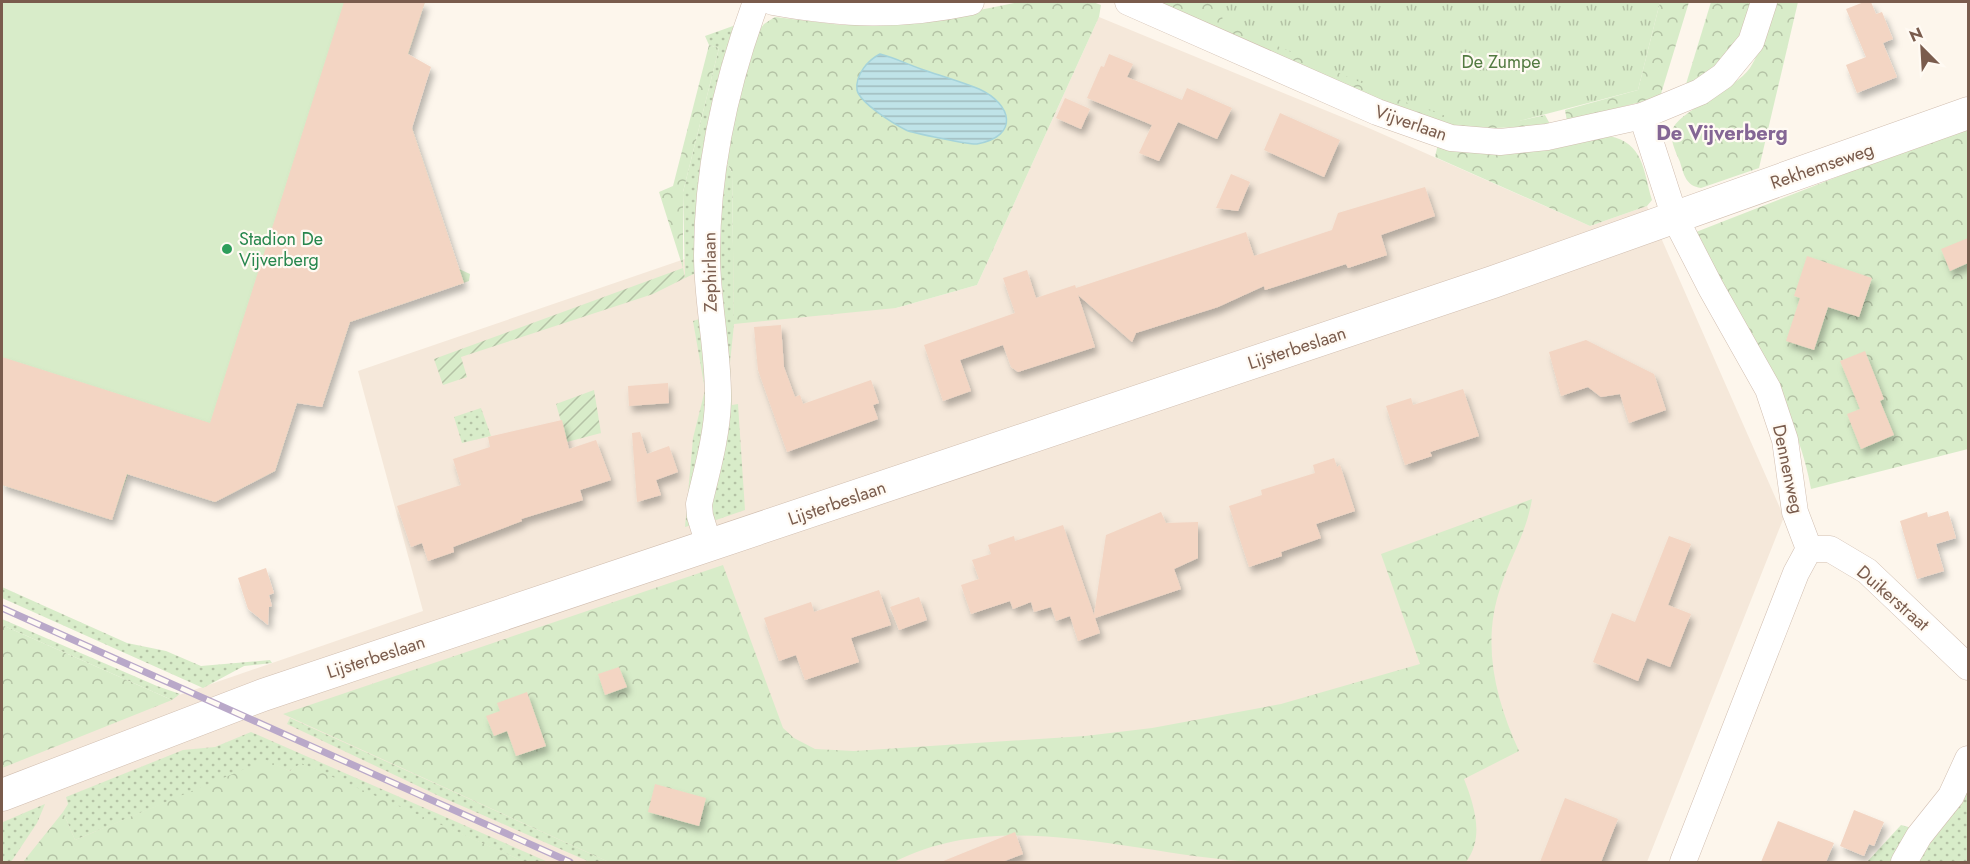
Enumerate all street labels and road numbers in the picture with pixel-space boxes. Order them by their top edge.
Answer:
street label: Vijverlaan [1371,98,1451,148]
street label: Rekhemseweg [1767,136,1877,196]
street label: Zephirlaan [696,232,724,312]
street label: Lijsterbeslaan [1244,320,1350,376]
street label: Dennenweg [1766,422,1810,516]
street label: Lijsterbeslaan [785,474,889,532]
street label: Duikerstraat [1851,559,1936,637]
street label: Lijsterbeslaan [323,629,429,685]

